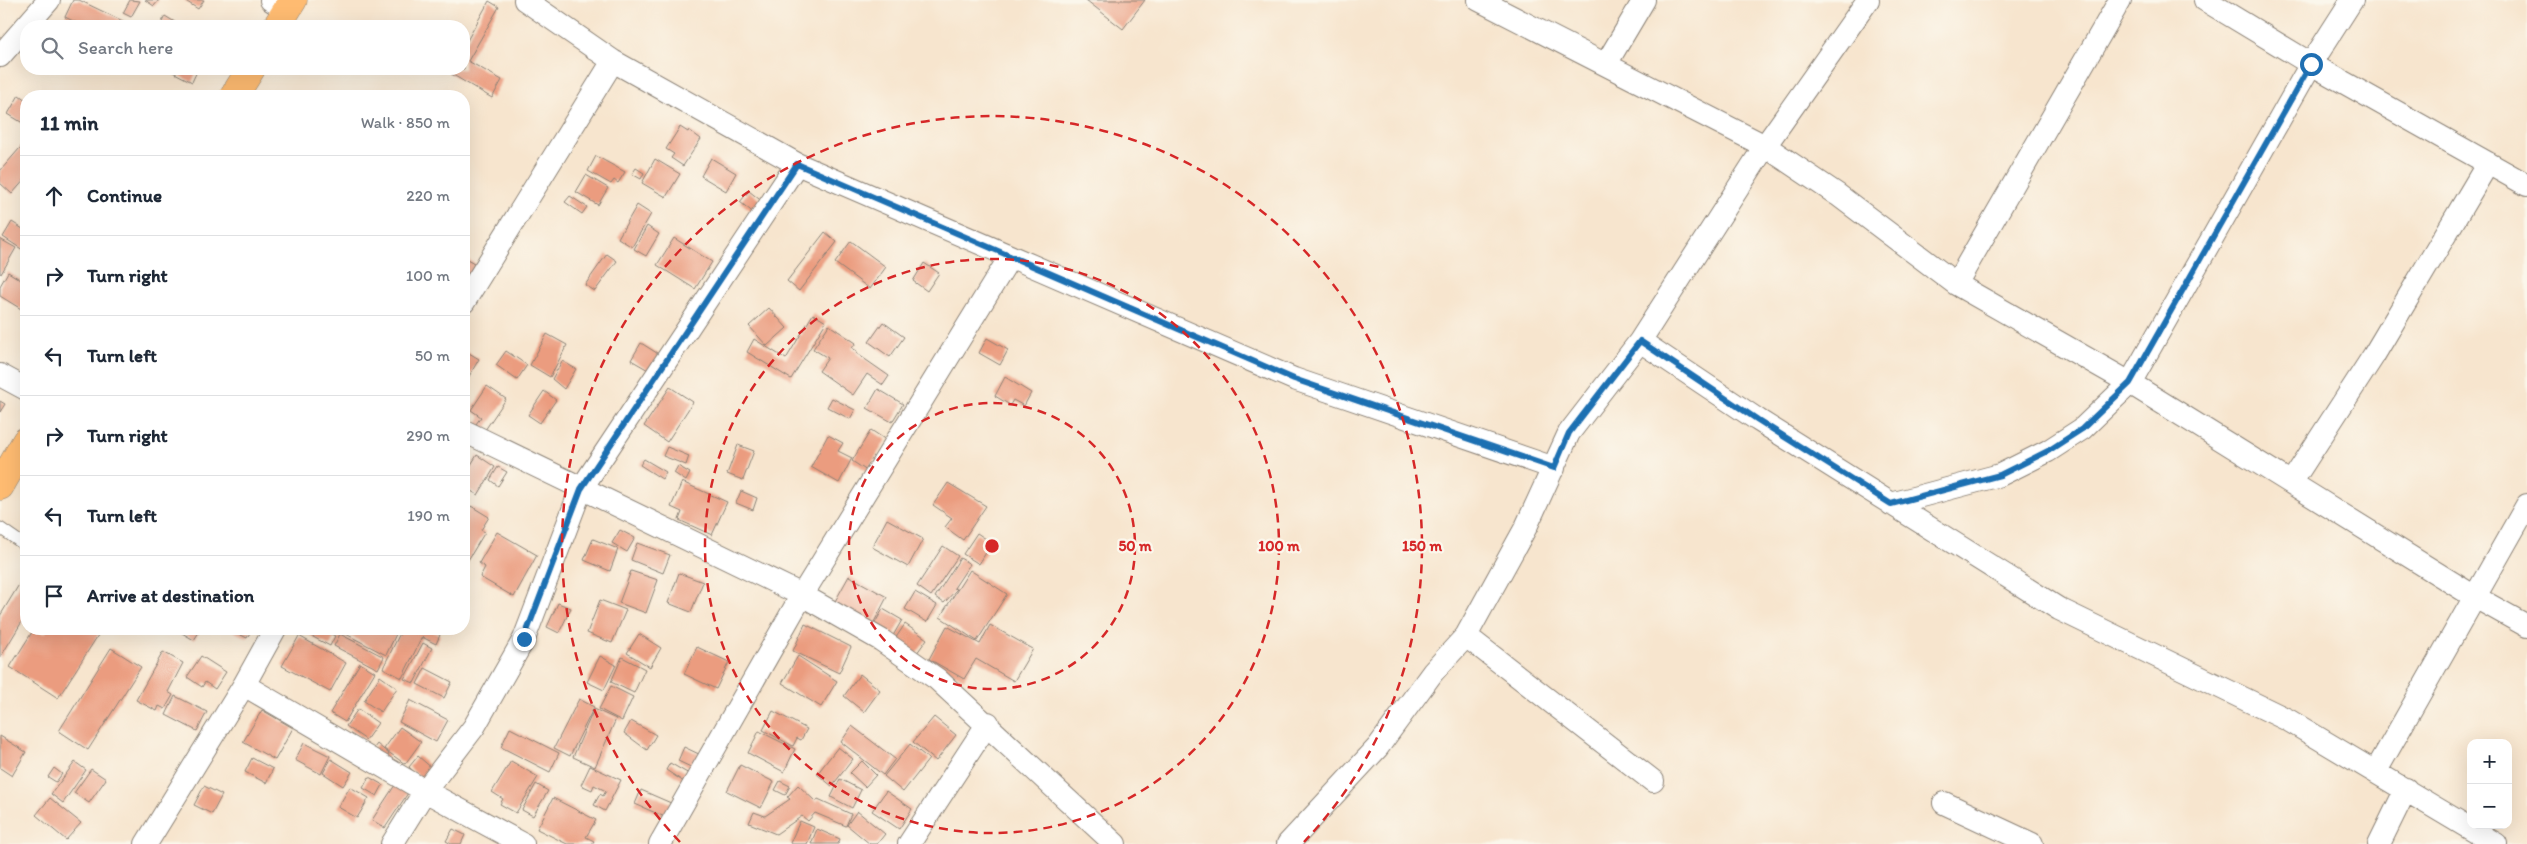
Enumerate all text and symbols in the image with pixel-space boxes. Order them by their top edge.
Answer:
search box [20,20,470,75]
icon: search [38,34,66,62]
text: Search here [78,36,173,59]
route start [2300,53,2323,76]
text: 11 min [40,110,98,135]
text: Walk · 850 m [361,113,450,132]
icon: ahead [40,182,68,210]
text: Continue [87,184,162,207]
text: 220 m [406,186,450,205]
icon: right [40,262,68,290]
text: Turn right [87,264,168,287]
text: 100 m [406,266,450,285]
icon: left [40,342,68,370]
text: Turn left [87,344,157,367]
text: 50 m [415,346,450,365]
icon: right [40,422,68,450]
text: Turn right [87,424,168,447]
text: 290 m [406,426,450,445]
icon: left [40,502,68,530]
text: Turn left [87,504,157,527]
text: 190 m [407,506,450,525]
centre of rings [983,537,1001,555]
text: 50 m [1118,537,1152,555]
text: 100 m [1258,537,1300,555]
text: 150 m [1402,537,1442,555]
icon: arrive [40,582,68,610]
text: Arrive at destination [87,584,254,607]
route end [513,628,536,651]
map controls [2467,739,2512,829]
button: + [2467,739,2512,784]
button: − [2467,784,2512,829]

